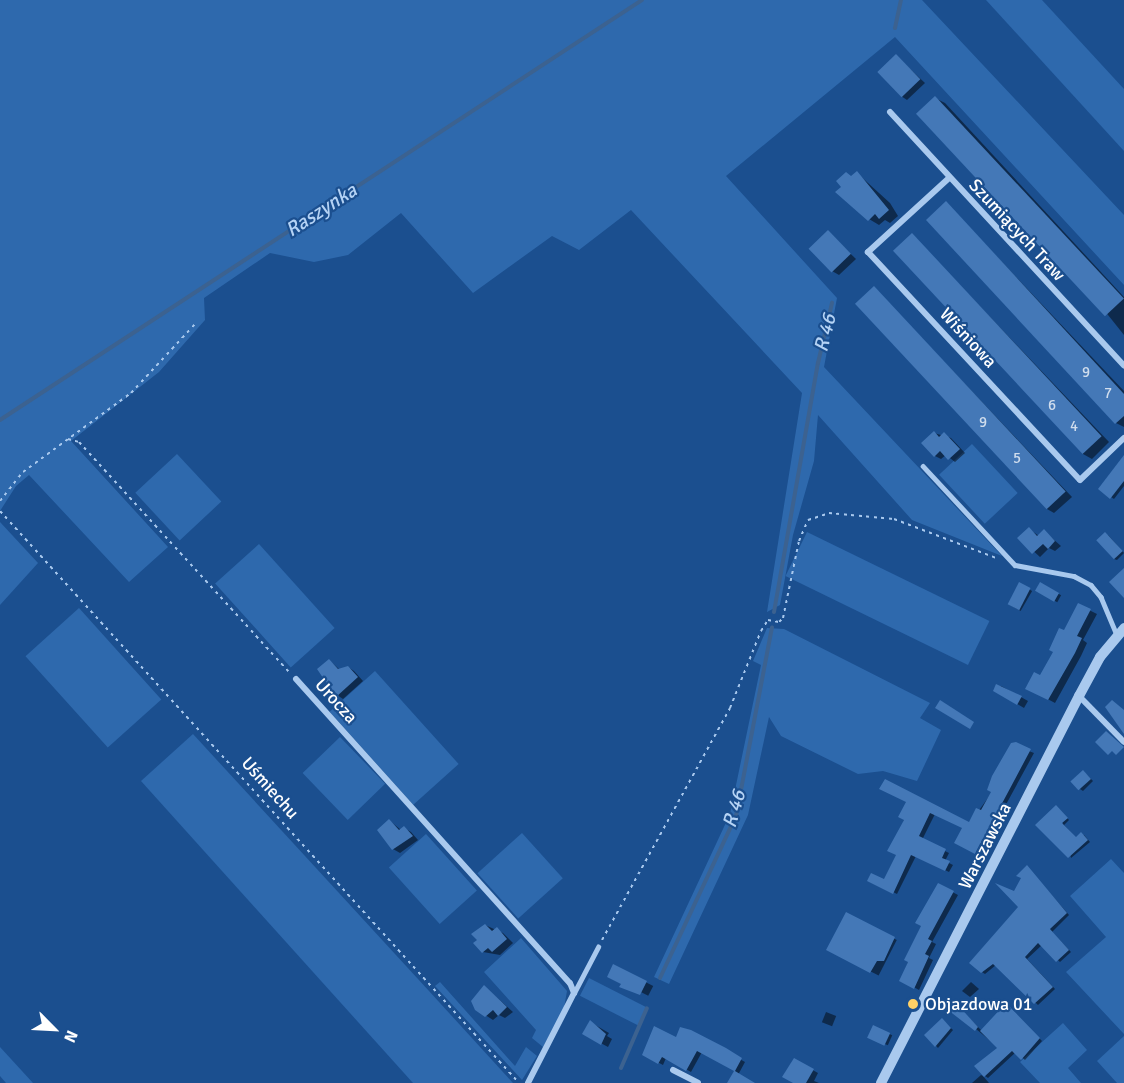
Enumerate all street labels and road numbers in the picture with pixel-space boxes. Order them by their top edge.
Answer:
street label: Szumiących Traw [964,175,1070,285]
street label: Wiśniowa [935,304,1001,372]
street label: Urocza [310,674,362,728]
street label: Uśmiechu [237,753,303,823]
street label: Warszawska [954,799,1016,893]

